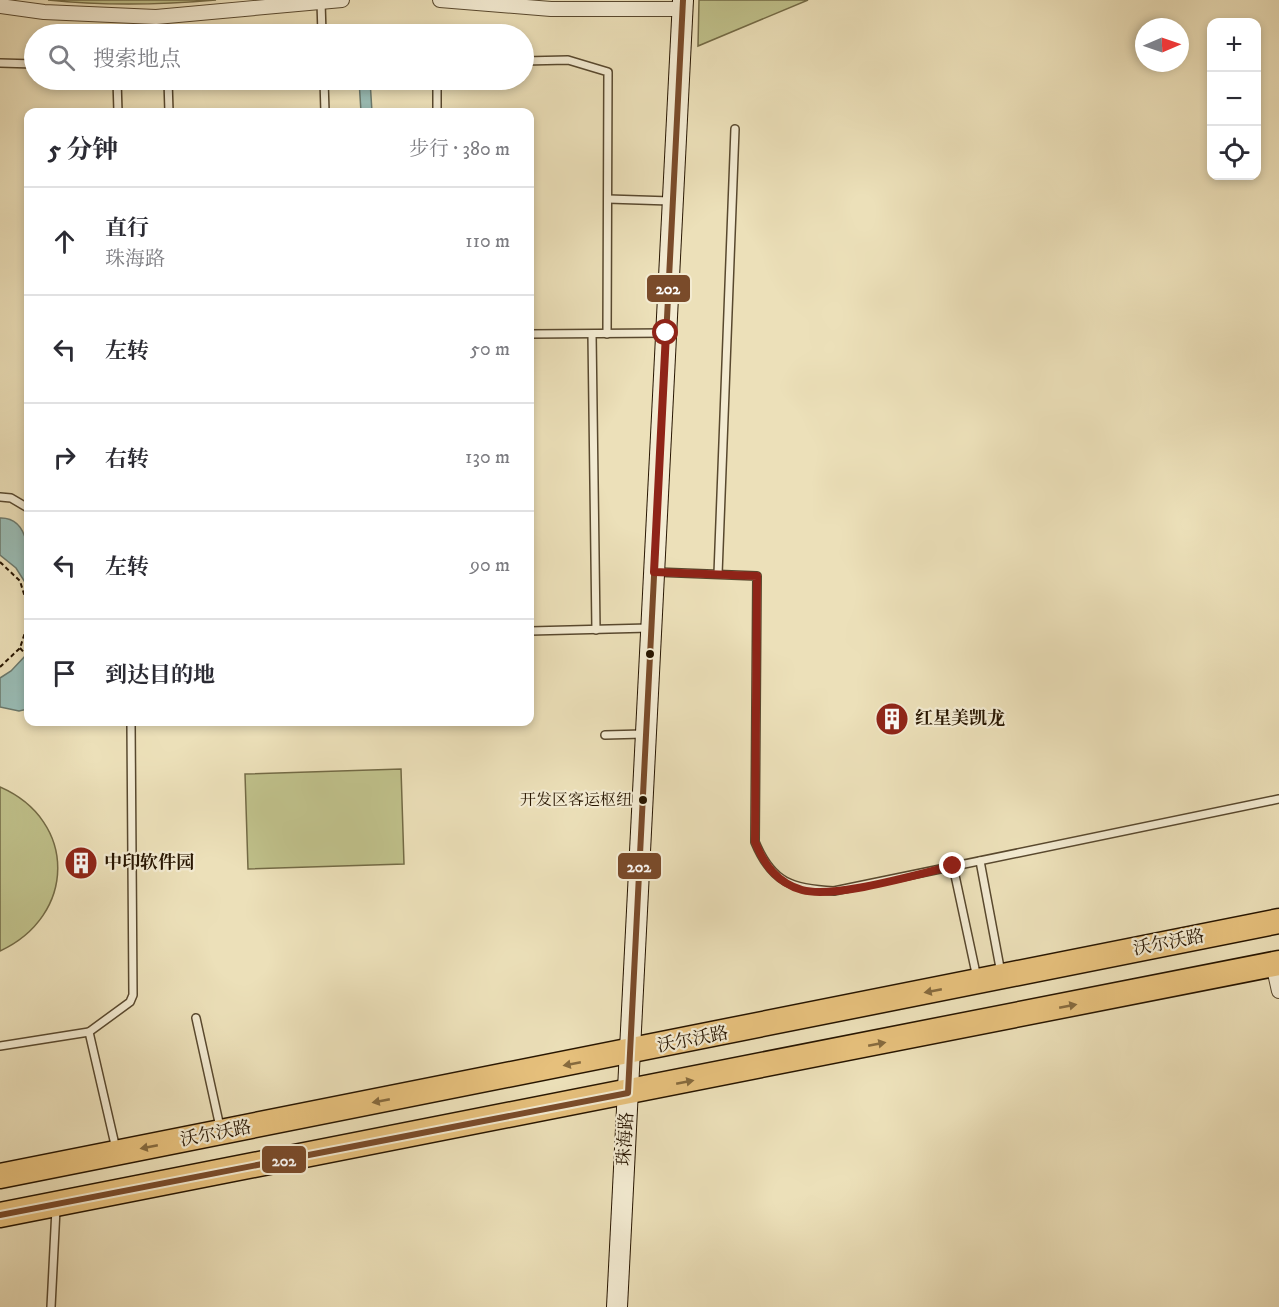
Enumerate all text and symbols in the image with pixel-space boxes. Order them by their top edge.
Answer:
north arrow [1135,18,1189,72]
map controls [1207,18,1261,180]
button: + [1207,18,1261,72]
search box [24,24,534,90]
icon: search [45,41,78,74]
text: 搜索地点 [93,46,181,73]
button: − [1207,72,1261,126]
button: locate [1207,126,1261,180]
text: 5 分钟 [48,134,119,167]
text: 步行 · 380 m [409,137,510,162]
text: 直行 [105,215,149,242]
icon: ahead [48,225,81,258]
text: 110 m [465,229,510,254]
text: 珠海路 [105,247,165,272]
line badge: 202 [646,274,691,303]
text: 202 [656,279,681,299]
route start [652,319,678,345]
icon: left [48,333,81,366]
text: 50 m [470,337,510,362]
text: 左转 [105,338,149,365]
icon: right [48,441,81,474]
text: 130 m [465,445,510,470]
text: 右转 [105,446,149,473]
icon: left [48,549,81,582]
text: 90 m [470,553,510,578]
text: 左转 [105,554,149,581]
unlabelled marker [644,648,656,660]
icon: arrive [48,657,81,690]
text: 到达目的地 [105,662,215,689]
building icon: 红星美凯龙 [874,701,910,737]
place label: 红星美凯龙 [915,708,1005,730]
place label: 开发区客运枢纽 [520,790,633,810]
marker: 开发区客运枢纽 [637,794,649,806]
building icon: 中印软件园 [63,845,99,881]
place label: 中印软件园 [104,852,194,874]
line badge: 202 [617,852,662,880]
route end [939,852,965,878]
text: 202 [627,857,652,877]
street label: 沃尔沃路 [1132,925,1206,961]
one-way arrow [924,987,943,996]
one-way arrow [1058,1000,1077,1010]
street label: 沃尔沃路 [656,1022,730,1058]
one-way arrow [867,1039,886,1048]
one-way arrow [563,1060,582,1069]
one-way arrow [676,1077,695,1086]
one-way arrow [371,1097,390,1106]
street label: 珠海路 [614,1111,638,1167]
street label: 沃尔沃路 [179,1116,253,1152]
one-way arrow [139,1143,158,1152]
line badge: 202 [261,1145,307,1174]
text: 202 [272,1151,297,1171]

